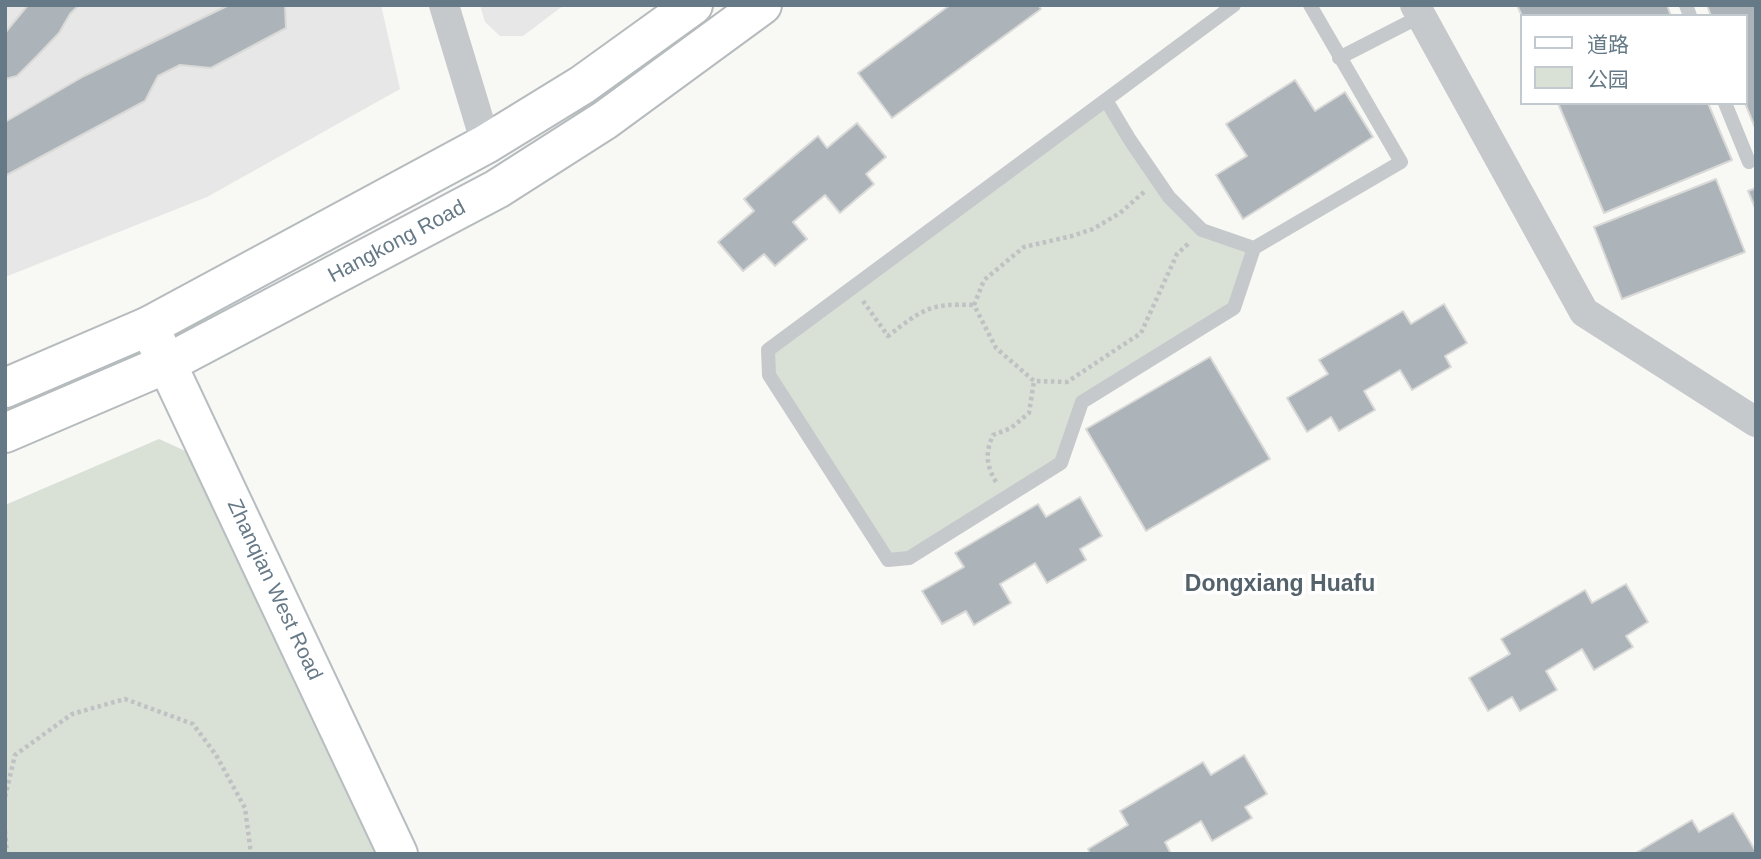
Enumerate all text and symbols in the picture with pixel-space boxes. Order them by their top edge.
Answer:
legend [1520,14,1747,105]
text: 道路 [1587,33,1629,56]
text: 公园 [1587,68,1629,91]
street label: Hangkong Road [324,195,470,289]
street label: Zhanqian West Road [221,495,327,685]
district label: Dongxiang Huafu [1185,571,1375,599]

